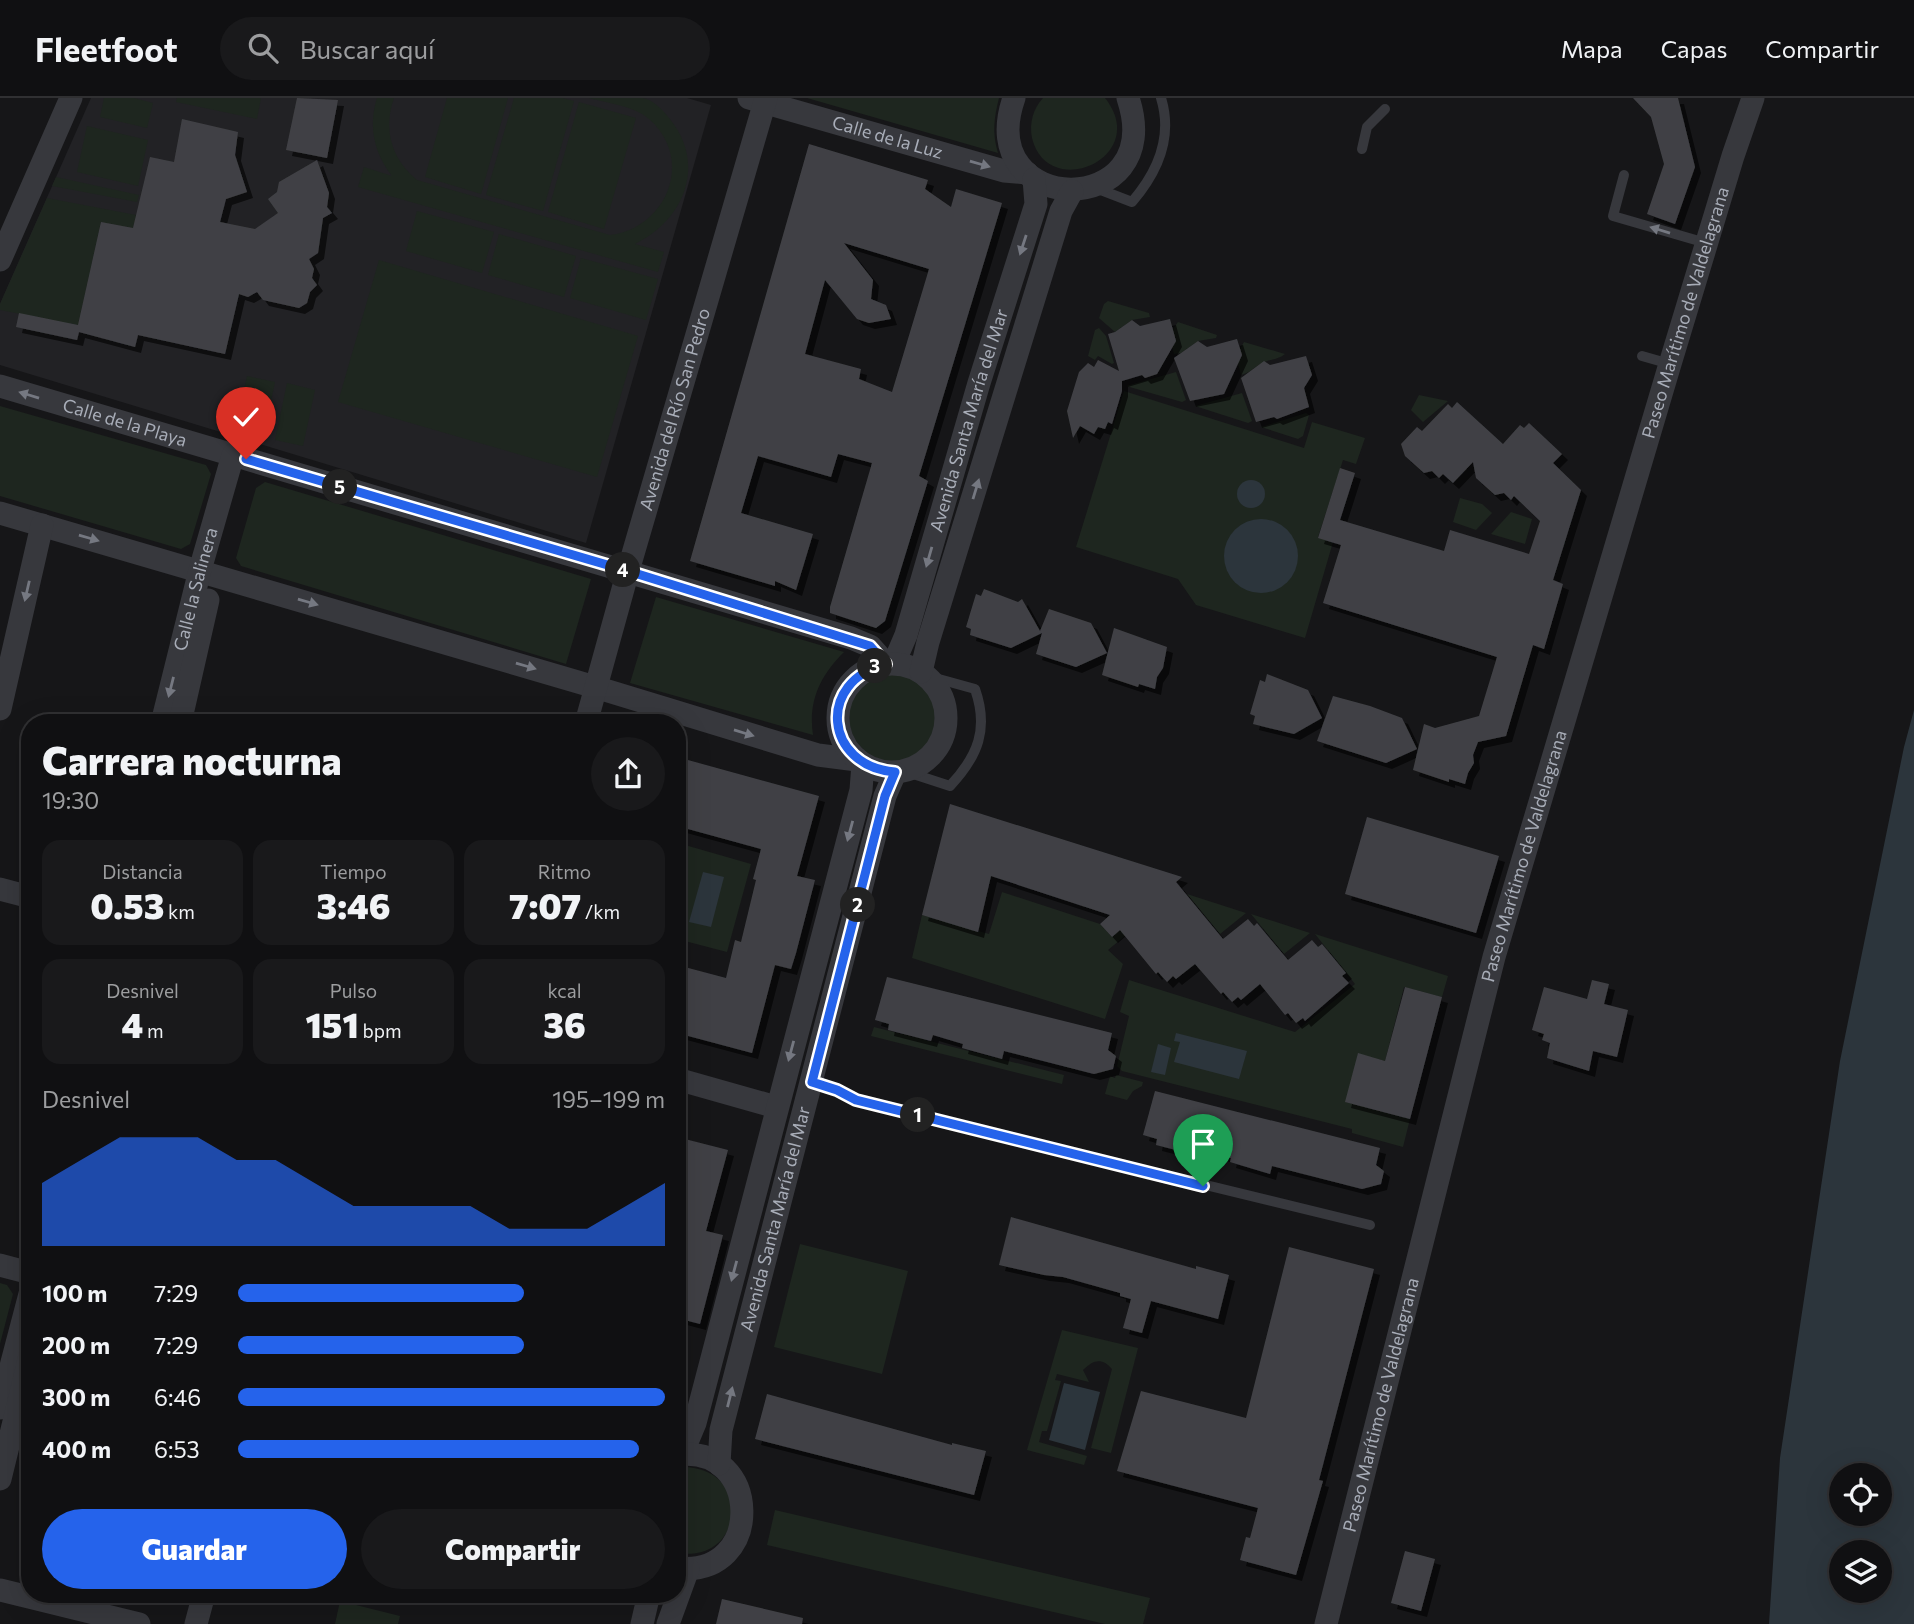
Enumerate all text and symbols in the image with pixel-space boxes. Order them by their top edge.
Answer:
search box [220,17,710,80]
text: Fleetfoot [35,28,178,69]
icon: search [244,29,282,67]
text: Buscar aquí [300,33,435,64]
text: Mapa [1561,34,1623,63]
text: Capas [1661,34,1727,63]
text: Compartir [1765,34,1879,63]
street label: Calle de la Luz [830,110,946,163]
one-way arrow [969,159,991,170]
street label: Paseo Marítimo de Valdelagrana [1637,184,1733,441]
one-way arrow [1649,224,1670,234]
one-way arrow [1017,235,1027,256]
street label: Avenida del Río San Pedro [634,305,714,513]
street label: Avenida Santa María del Mar [924,306,1012,534]
pin [216,387,276,459]
one-way arrow [19,389,40,399]
street label: Calle de la Playa [60,393,190,451]
icon: check [227,398,265,436]
pin: 5 [322,470,358,504]
text: 5 [334,475,345,498]
one-way arrow [971,478,981,499]
street label: Calle la Salinera [168,525,222,653]
one-way arrow [79,534,100,544]
one-way arrow [923,546,933,567]
pin: 4 [606,552,640,588]
text: 4 [617,558,628,581]
one-way arrow [21,581,32,603]
one-way arrow [297,598,318,608]
pin: 3 [858,648,892,684]
text: 3 [869,654,880,677]
one-way arrow [516,662,537,672]
one-way arrow [165,676,176,698]
street label: Paseo Marítimo de Valdelagrana [1476,727,1571,984]
one-way arrow [733,728,754,738]
text: Carrera nocturna [42,736,342,783]
button: share [591,737,665,811]
text: 19:30 [42,786,99,814]
one-way arrow [844,821,854,842]
text: Distancia [102,860,183,883]
text: Tiempo [320,860,387,883]
text: Ritmo [538,860,591,883]
text: 0.53 [90,883,164,926]
text: 3:46 [317,883,390,926]
text: 7:07 [509,883,581,926]
pin: 2 [840,888,876,922]
text: 2 [852,893,863,916]
text: km [164,900,195,923]
text: /km [581,900,620,923]
text: Desnivel [106,979,179,1002]
text: Pulso [330,979,377,1002]
text: kcal [547,979,582,1002]
text: 4 [122,1002,143,1045]
text: 151 [306,1002,359,1045]
text: 36 [543,1002,586,1045]
text: m [143,1019,163,1042]
text: bpm [359,1019,401,1042]
one-way arrow [785,1040,796,1062]
text: Desnivel [42,1085,130,1113]
text: 195–199 m [552,1085,665,1113]
pin: 1 [900,1098,936,1132]
text: 1 [913,1103,922,1126]
street label: Avenida Santa María del Mar [735,1104,814,1334]
pin [1173,1114,1233,1186]
icon: arrive [1184,1125,1222,1163]
one-way arrow [728,1260,739,1282]
street label: Paseo Marítimo de Valdelagrana [1338,1275,1423,1534]
text: 100 m [42,1279,107,1307]
text: 7:29 [154,1279,198,1307]
text: 200 m [42,1331,110,1359]
text: 7:29 [154,1331,198,1359]
text: 300 m [42,1383,110,1411]
text: 6:46 [154,1383,201,1411]
one-way arrow [725,1386,736,1408]
text: 400 m [42,1435,111,1463]
text: 6:53 [154,1435,200,1463]
map controls [1829,1463,1892,1603]
button: locate [1829,1463,1892,1526]
button: Guardar [42,1509,347,1589]
button: Compartir [361,1509,665,1589]
button: layers [1829,1540,1892,1603]

